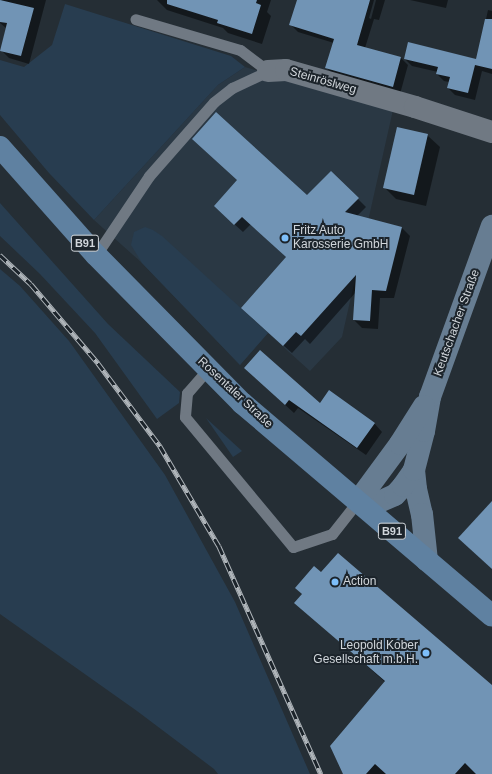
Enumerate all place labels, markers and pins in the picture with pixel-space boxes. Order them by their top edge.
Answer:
place label: Fritz Auto Karosserie GmbH [293,224,388,252]
marker: Fritz Auto Karosserie GmbH [280,233,290,243]
place label: Action [343,575,376,589]
marker: Action [330,577,340,587]
place label: Leopold Kober Gesellschaft m.b.H. [313,639,418,667]
marker: Leopold Kober Gesellschaft m.b.H. [421,648,431,658]

